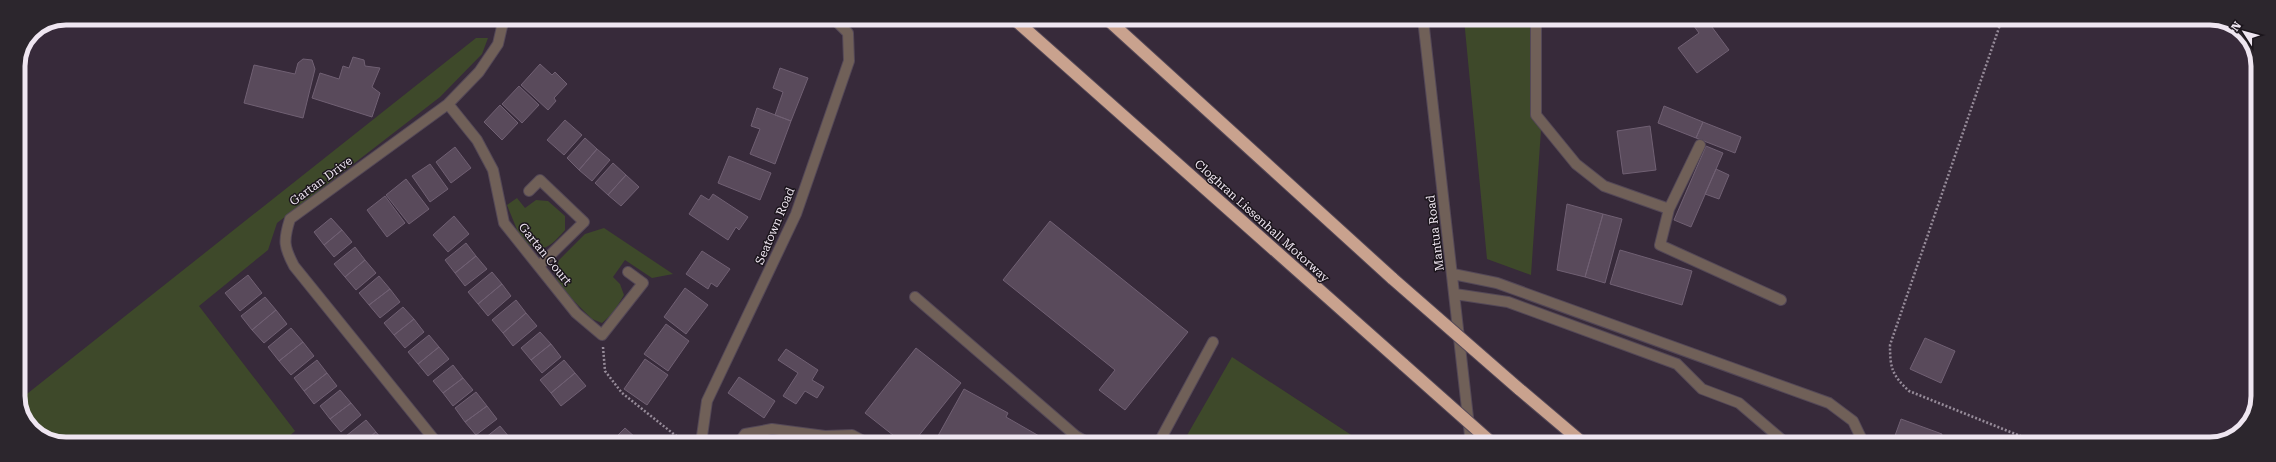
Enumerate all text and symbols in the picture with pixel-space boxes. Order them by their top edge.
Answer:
north arrow [2224,12,2264,52]
text: N [2229,19,2244,34]
street label: Gartan Drive [287,153,355,208]
street label: Cloghran Lissenhall Motorway [1192,157,1333,286]
street label: Seatown Road [752,185,798,267]
street label: Mantua Road [1423,194,1447,272]
street label: Gartan Court [516,220,575,288]

